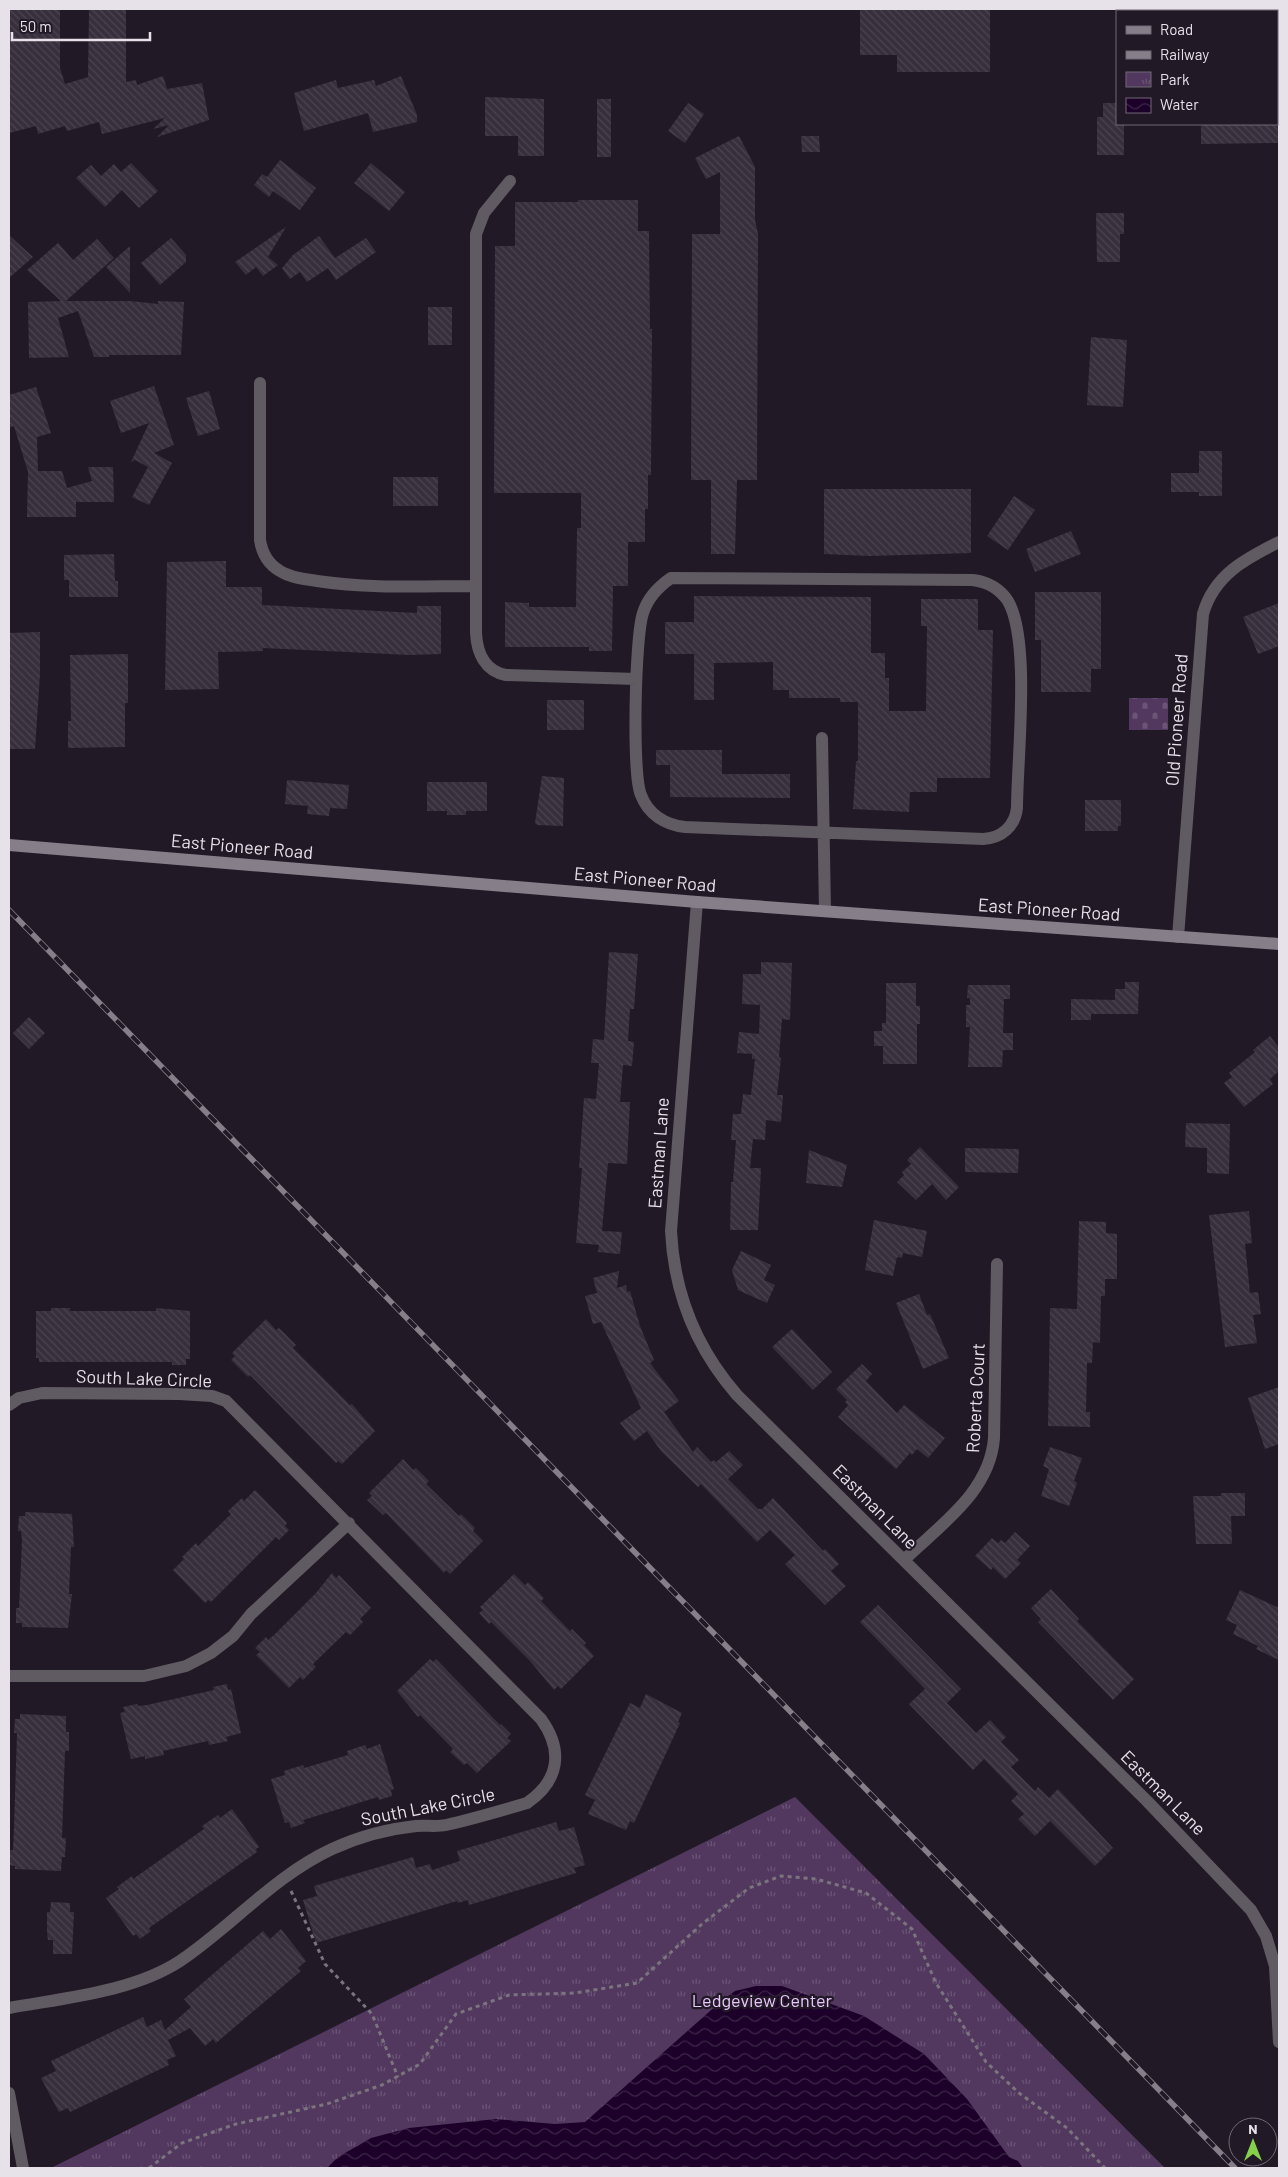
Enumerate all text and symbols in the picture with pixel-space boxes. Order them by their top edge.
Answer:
scale bar [12,10,150,42]
legend [1116,10,1278,125]
text: 50 m [20,17,52,35]
text: Road [1160,20,1193,38]
text: Railway [1160,45,1209,63]
text: Park [1160,70,1190,88]
text: Water [1160,95,1199,113]
street label: Old Pioneer Road [1160,653,1192,787]
street label: East Pioneer Road [170,829,314,863]
street label: East Pioneer Road [573,862,717,896]
street label: East Pioneer Road [977,893,1121,925]
street label: Eastman Lane [643,1097,673,1209]
street label: Roberta Court [961,1342,989,1453]
street label: South Lake Circle [76,1365,212,1391]
street label: Eastman Lane [829,1459,923,1553]
street label: Eastman Lane [1117,1745,1211,1839]
street label: South Lake Circle [359,1782,497,1830]
park label: Ledgeview Center [692,1989,833,2011]
north arrow [1228,2117,1278,2167]
text: N [1248,2120,1258,2137]

